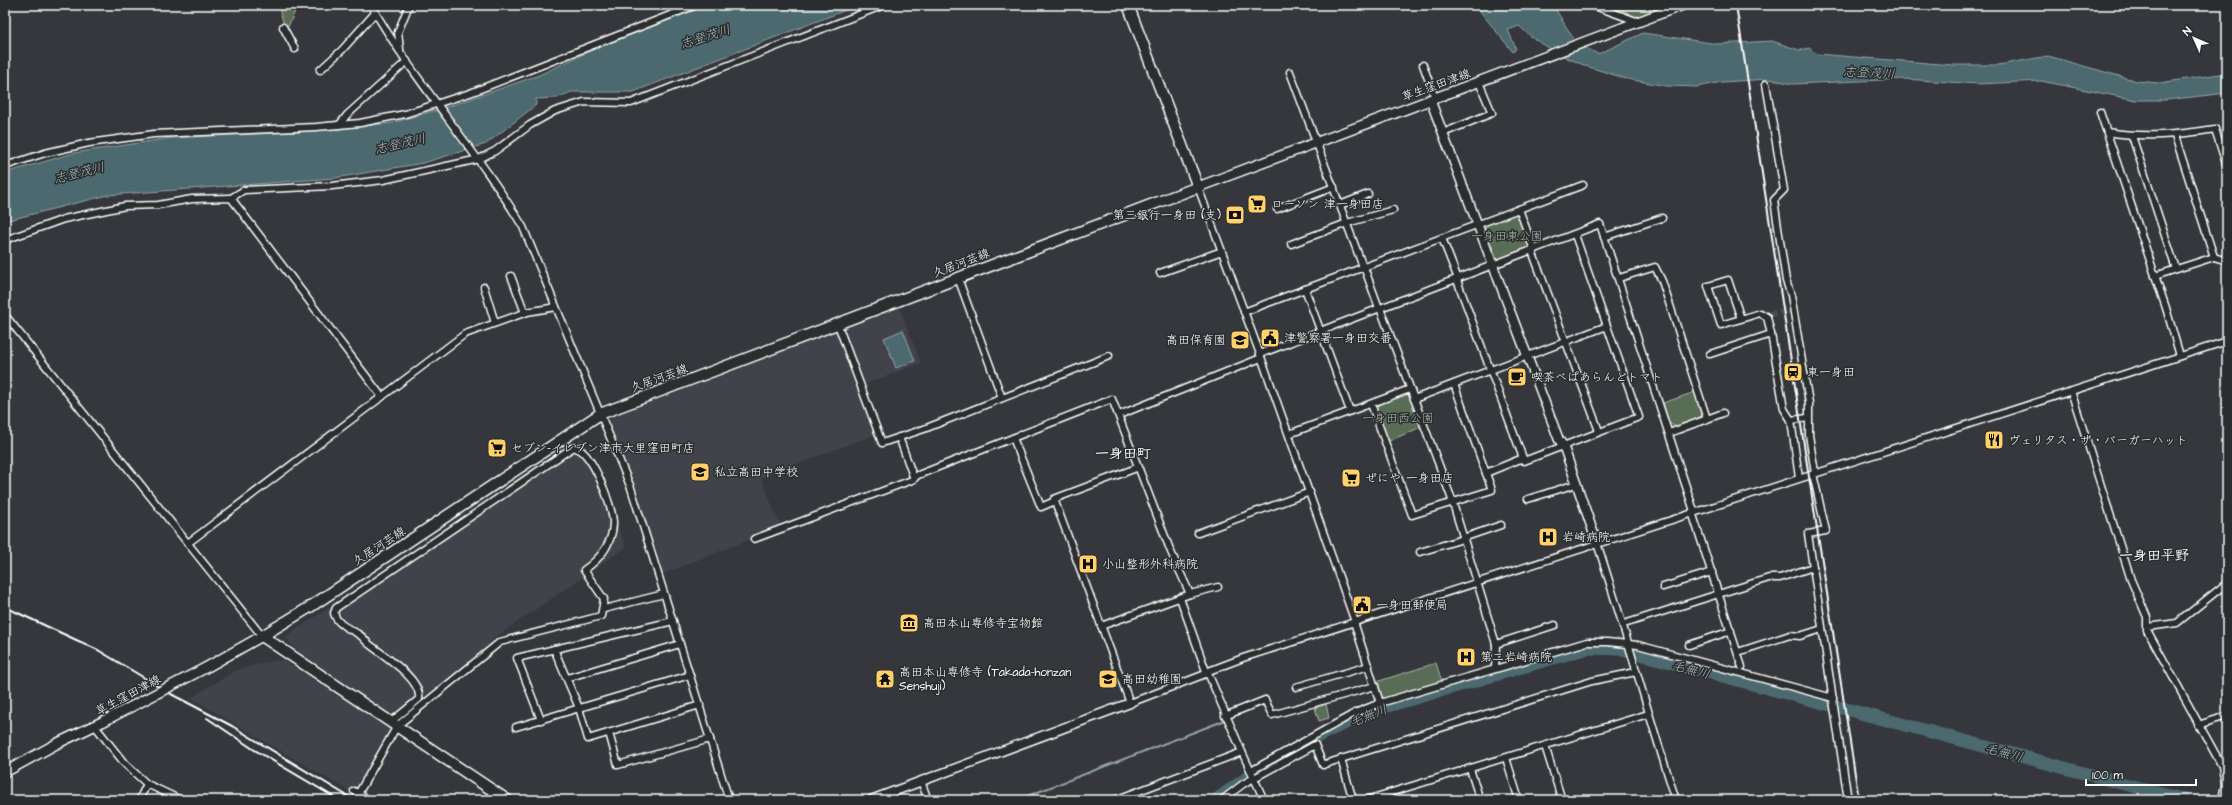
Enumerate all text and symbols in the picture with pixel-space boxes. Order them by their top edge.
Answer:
north arrow [2174,18,2214,58]
water label: 志登茂川 [678,20,733,54]
text: N [2180,23,2195,39]
water label: 志登茂川 [1843,63,1895,83]
street label: 草生窪田津線 [1399,65,1473,106]
water label: 志登茂川 [373,129,428,159]
water label: 志登茂川 [52,158,107,188]
supermarket icon: ローソン 津一身田店 [1246,193,1268,215]
place label: ローソン 津一身田店 [1271,196,1384,213]
bank icon: 第三銀行一身田 (支) [1224,204,1246,226]
place label: 第三銀行一身田 (支) [1112,207,1221,224]
park label: 一身田東公園 [1471,228,1543,245]
street label: 久居河芸線 [930,245,992,282]
public building icon: 津警察署一身田交番 [1259,327,1281,349]
school or university icon: 高田保育園 [1229,329,1251,351]
place label: 津警察署一身田交番 [1284,330,1392,347]
place label: 高田保育園 [1166,332,1226,349]
street label: 久居河芸線 [628,360,690,397]
station icon: 東一身田 [1782,361,1804,383]
place label: 東一身田 [1807,364,1855,381]
cafe icon: 喫茶べぱあらんどトマト [1506,366,1528,388]
place label: 喫茶べぱあらんどトマト [1531,369,1663,386]
park label: 一身田西公園 [1362,410,1434,427]
restaurant icon: ヴェリタス・ザ・バーガーハット [1983,429,2005,451]
place label: ヴェリタス・ザ・バーガーハット [2008,432,2188,449]
supermarket icon: セブン-イレブン津市大里窪田町店 [486,437,508,459]
place label: セブン-イレブン津市大里窪田町店 [511,440,695,457]
district label: 一身田町 [1095,444,1151,464]
school or university icon: 私立高田中学校 [689,461,711,483]
place label: 私立高田中学校 [714,464,798,481]
supermarket icon: ぜにや 一身田店 [1340,467,1362,489]
place label: ぜにや 一身田店 [1365,470,1454,487]
street label: 久居河芸線 [349,523,409,570]
hospital icon: 岩崎病院 [1537,526,1559,548]
place label: 岩崎病院 [1562,529,1610,546]
district label: 一身田平野 [2119,546,2189,566]
hospital icon: 小山整形外科病院 [1077,553,1099,575]
place label: 小山整形外科病院 [1102,556,1198,573]
public building icon: 一身田郵便局 [1351,594,1373,616]
place label: 一身田郵便局 [1376,597,1448,614]
museum icon: 高田本山専修寺宝物館 [898,612,920,634]
place label: 高田本山専修寺宝物館 [923,615,1043,632]
hospital icon: 第二岩崎病院 [1455,646,1477,668]
place label: 第二岩崎病院 [1480,649,1552,666]
water label: 毛無川 [1670,656,1712,684]
place label: 高田本山専修寺 (Takada-honzan Senshuji) [899,664,1071,695]
temple icon: 高田本山専修寺 (Takada-honzan Senshuji) [874,668,896,690]
school or university icon: 高田幼稚園 [1097,668,1119,690]
street label: 草生窪田津線 [92,671,164,720]
place label: 高田幼稚園 [1122,671,1182,688]
water label: 毛無川 [1347,700,1390,732]
water label: 毛無川 [1983,739,2025,767]
scale bar [2086,761,2196,787]
text: 100 m [2092,767,2123,784]

